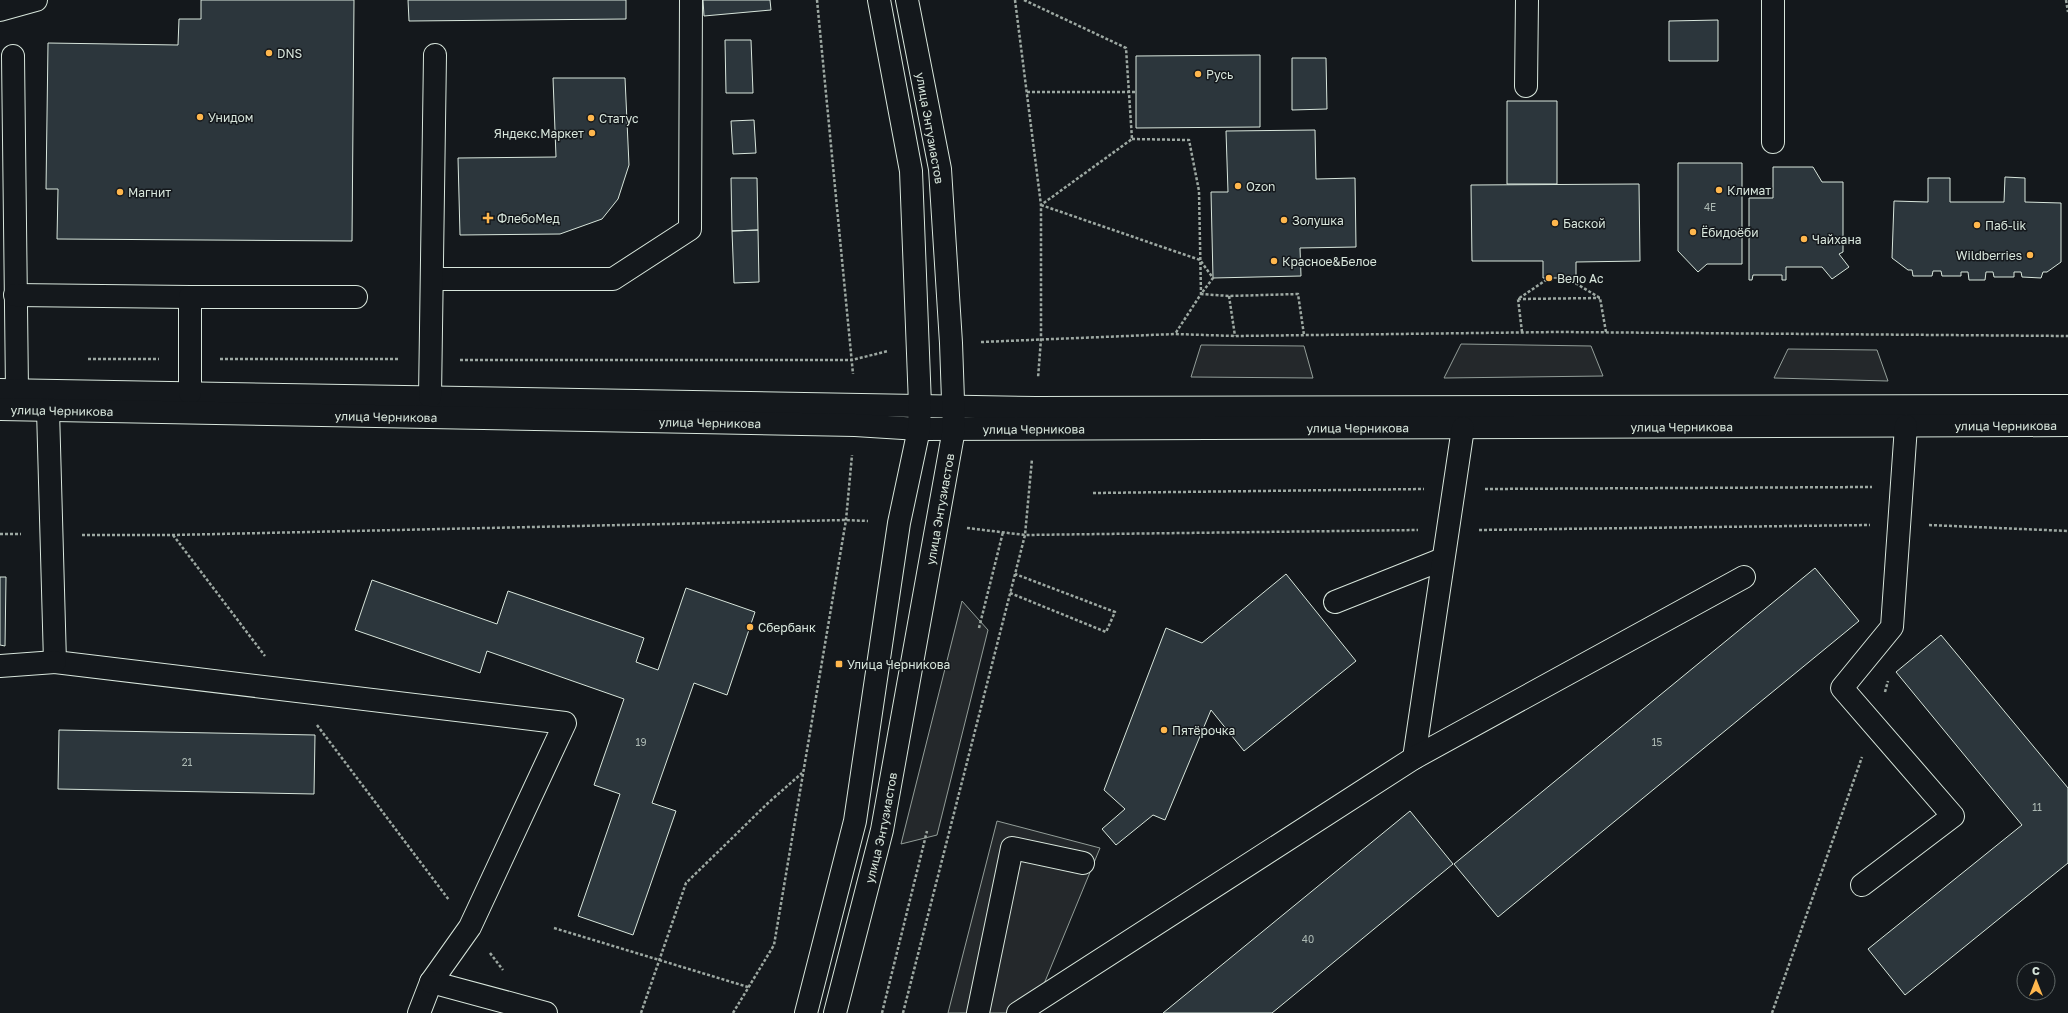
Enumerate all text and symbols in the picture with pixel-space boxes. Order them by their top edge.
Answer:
place label: DNS [277,46,303,61]
marker: DNS [264,48,274,58]
place label: Русь [1206,67,1233,82]
marker: Русь [1193,69,1203,79]
street label: улица Энтузиастов [913,71,947,185]
place label: Унидом [208,110,253,125]
place label: Статус [599,111,639,126]
marker: Унидом [195,112,205,122]
marker: Статус [586,113,596,123]
place label: Яндекс.Маркет [494,126,584,141]
marker: Яндекс.Маркет [587,128,597,138]
place label: Ozon [1246,179,1275,194]
marker: Ozon [1233,181,1243,191]
place label: Климат [1727,183,1771,198]
place label: Магнит [128,185,171,200]
marker: Климат [1714,185,1724,195]
marker: Магнит [115,187,125,197]
house number: 4Е [1704,201,1716,213]
place label: ФлебоМед [497,211,560,226]
marker: ФлебоМед [482,212,494,224]
place label: Золушка [1292,213,1344,228]
marker: Золушка [1279,215,1289,225]
place label: Баской [1563,216,1605,231]
marker: Баской [1550,218,1560,228]
place label: Паб-lik [1985,218,2027,233]
marker: Паб-lik [1972,220,1982,230]
place label: Ёбидоёби [1701,225,1759,240]
marker: Ёбидоёби [1688,227,1698,237]
place label: Чайхана [1812,232,1862,247]
marker: Чайхана [1799,234,1809,244]
place label: Wildberries [1956,248,2022,263]
marker: Wildberries [2025,250,2035,260]
place label: Красное&Белое [1282,254,1377,269]
marker: Красное&Белое [1269,256,1279,266]
place label: Вело Ас [1557,271,1604,286]
marker: Вело Ас [1544,273,1554,283]
street label: улица Черникова [11,402,113,419]
street label: улица Черникова [334,408,437,425]
street label: улица Черникова [658,414,761,431]
street label: улица Черникова [1954,418,2057,433]
street label: улица Черникова [1630,419,1733,434]
street label: улица Черникова [1306,420,1409,435]
street label: улица Черникова [982,421,1085,436]
street label: улица Энтузиастов [922,452,957,566]
place label: Сбербанк [758,620,816,635]
marker: Сбербанк [745,622,755,632]
place label: Улица Черникова [847,657,950,672]
marker: Улица Черникова [834,659,844,669]
place label: Пятёрочка [1172,723,1235,738]
marker: Пятёрочка [1159,725,1169,735]
house number: 19 [636,736,646,748]
house number: 15 [1652,736,1663,748]
house number: 21 [182,756,192,768]
street label: улица Энтузиастов [861,771,900,885]
house number: 11 [2032,801,2042,813]
house number: 40 [1302,933,1314,945]
north arrow [2016,961,2056,1001]
text: С [2032,964,2040,977]

